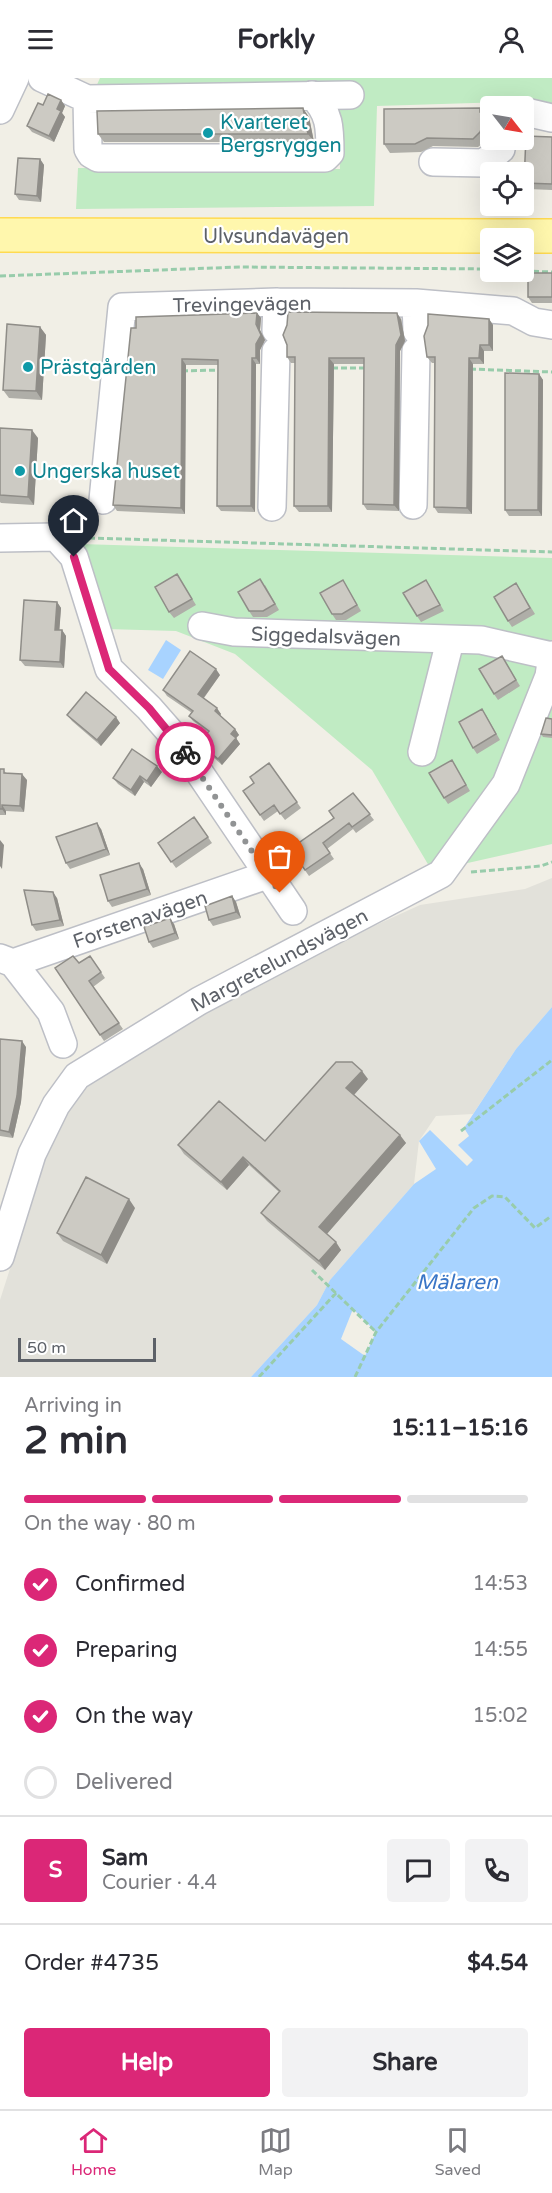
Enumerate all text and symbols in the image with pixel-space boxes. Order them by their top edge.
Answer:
icon: menu [24,23,57,56]
text: Forkly [237,23,315,56]
icon: person [495,23,528,56]
north arrow [480,96,534,150]
map controls [480,96,534,282]
place label: Kvarteret Bergsryggen [220,111,342,158]
marker: Kvarteret Bergsryggen [201,126,215,140]
button: locate [480,162,534,216]
street label: Ulvsundavägen [203,225,349,249]
button: layers [480,228,534,282]
street label: Trevingevägen [172,292,312,318]
place label: Prästgården [40,356,157,380]
marker: Prästgården [21,360,35,374]
place label: Ungerska huset [32,460,181,484]
marker: Ungerska huset [13,464,27,478]
pin [48,495,99,557]
icon: home [57,504,90,537]
street label: Siggedalsvägen [251,622,401,652]
courier [155,722,215,782]
icon: bike [169,736,202,769]
pin [254,831,305,893]
icon: bag [263,840,296,873]
street label: Forstenavägen [70,886,211,954]
street label: Margretelundsvägen [187,904,372,1018]
water label: Mälaren [416,1270,499,1295]
scale bar [18,1335,156,1362]
text: 50 m [27,1338,66,1358]
text: Arriving in [24,1394,122,1418]
text: 15:11–15:16 [391,1415,528,1441]
text: 2 min [24,1417,128,1464]
text: On the way · 80 m [24,1512,196,1536]
icon: check [24,1568,57,1601]
text: Confirmed [75,1571,185,1597]
text: 14:53 [473,1572,528,1596]
icon: check [24,1634,57,1667]
text: Preparing [75,1637,178,1663]
text: 14:55 [473,1638,528,1662]
icon: check [24,1700,57,1733]
text: On the way [75,1703,193,1729]
text: 15:02 [473,1704,528,1728]
text: Delivered [75,1769,173,1795]
button: chat [387,1839,450,1902]
button: phone [465,1839,528,1902]
text: Sam [102,1845,148,1871]
text: S [49,1857,62,1883]
text: Courier · 4.4 [102,1871,217,1895]
text: Order #4735 [24,1950,159,1976]
text: $4.54 [467,1950,528,1976]
button: Help [24,2028,270,2097]
button: Share [282,2028,528,2097]
tab: Home [71,2124,116,2180]
tab: Map [258,2124,293,2180]
tab: Saved [435,2124,481,2180]

